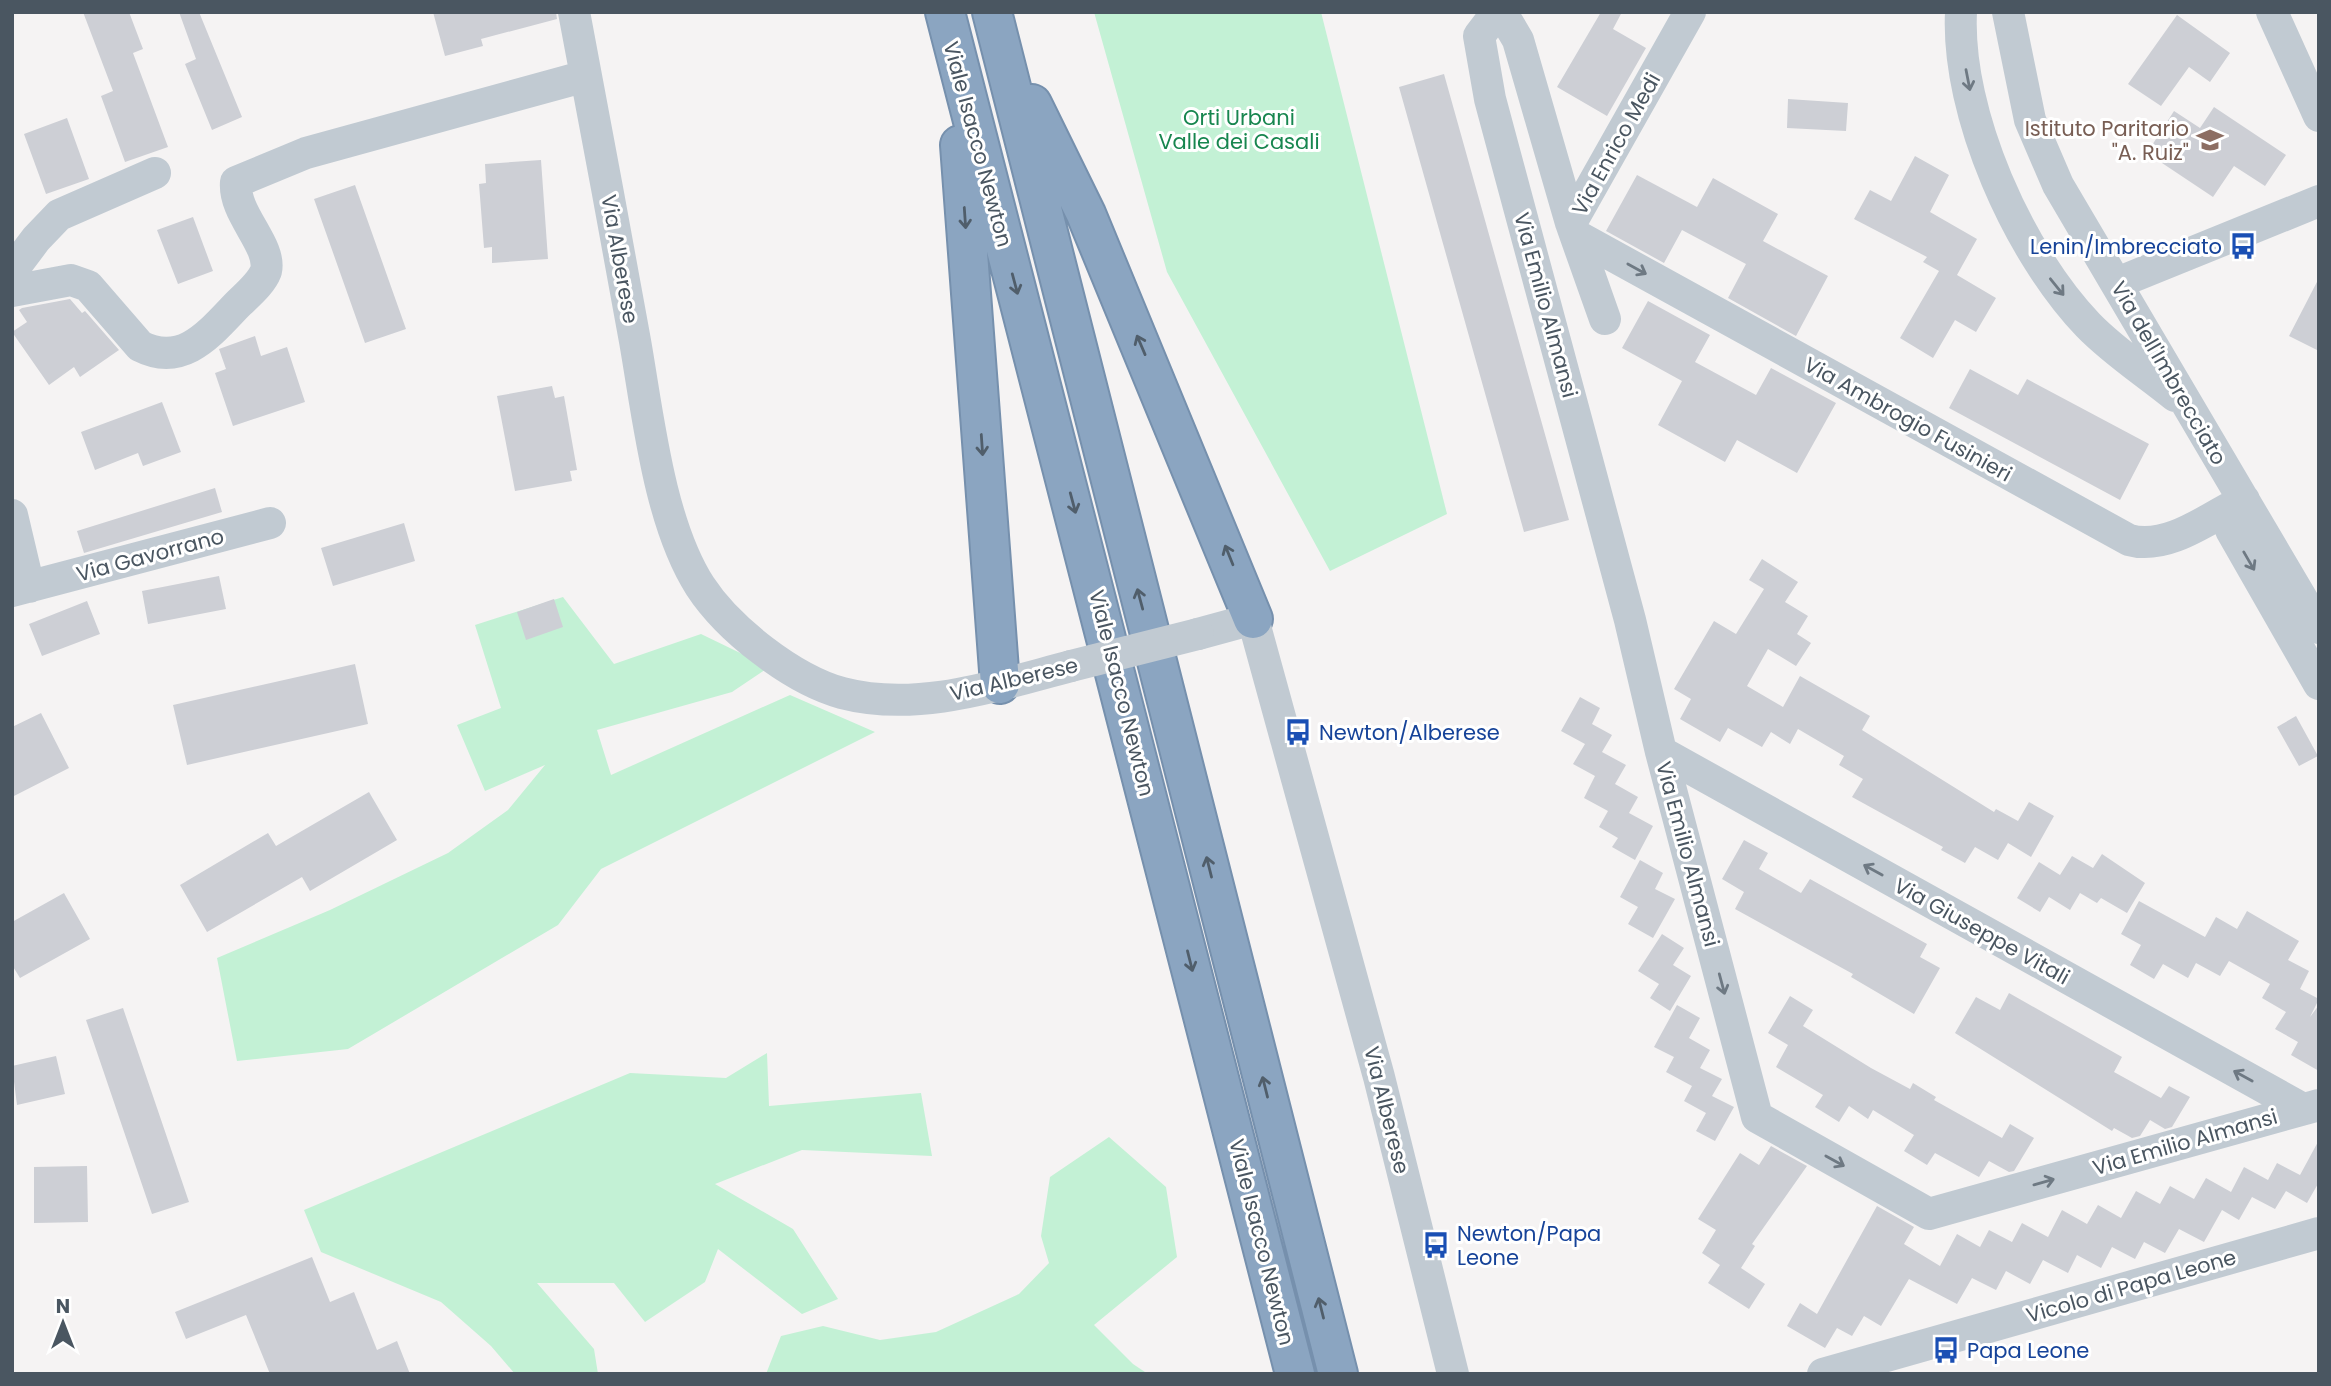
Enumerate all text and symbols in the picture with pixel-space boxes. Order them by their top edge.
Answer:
street label: Viale Isacco Newton [937,38,1019,250]
street label: Via Enrico Medi [1565,68,1667,220]
one-way arrow [1962,68,1976,91]
park label: Orti Urbani Valle dei Casali [1158,103,1320,156]
place label: Istituto Paritario "A. Ruiz" [2025,114,2189,167]
school or university icon: Istituto Paritario "A. Ruiz" [2195,125,2225,155]
street label: Via Alberese [594,192,646,326]
one-way arrow [959,206,972,229]
street label: Via Emilio Almansi [1507,209,1585,401]
bus stop icon: Lenin/Imbrecciato [2228,231,2258,261]
place label: Lenin/Imbrecciato [2030,232,2222,261]
one-way arrow [1626,262,1646,276]
one-way arrow [1009,272,1022,294]
street label: Via dell'Imbrecciato [2104,276,2234,470]
one-way arrow [2050,277,2065,295]
one-way arrow [1134,335,1147,357]
street label: Via Ambrogio Fusinieri [1799,350,2017,488]
one-way arrow [976,433,989,455]
one-way arrow [1067,492,1080,514]
street label: Via Gavorrano [73,521,227,589]
one-way arrow [1222,545,1235,567]
one-way arrow [2243,550,2256,571]
street label: Viale Isacco Newton [1082,587,1162,799]
one-way arrow [1133,588,1146,610]
street label: Via Alberese [947,650,1081,708]
bus stop icon: Newton/Alberese [1283,717,1313,747]
place label: Newton/Alberese [1319,718,1500,747]
street label: Via Emilio Almansi [1649,758,1727,950]
one-way arrow [1202,856,1215,878]
one-way arrow [1864,863,1884,877]
street label: Via Giuseppe Vitali [1889,871,2075,991]
one-way arrow [1184,949,1197,972]
one-way arrow [1716,972,1729,994]
street label: Via Alberese [1357,1043,1417,1177]
one-way arrow [2233,1069,2254,1082]
one-way arrow [1258,1076,1271,1099]
street label: Via Emilio Almansi [2089,1102,2281,1182]
street label: Viale Isacco Newton [1222,1136,1302,1348]
one-way arrow [1825,1154,1845,1168]
one-way arrow [2032,1175,2055,1188]
place label: Newton/Papa Leone [1457,1219,1601,1272]
bus stop icon: Newton/Papa Leone [1421,1230,1451,1260]
street label: Vicolo di Papa Leone [2023,1242,2239,1330]
north arrow [28,1288,98,1358]
text: N [56,1293,70,1320]
one-way arrow [1314,1297,1327,1319]
bus stop icon: Papa Leone [1931,1335,1961,1365]
place label: Papa Leone [1967,1336,2089,1365]

